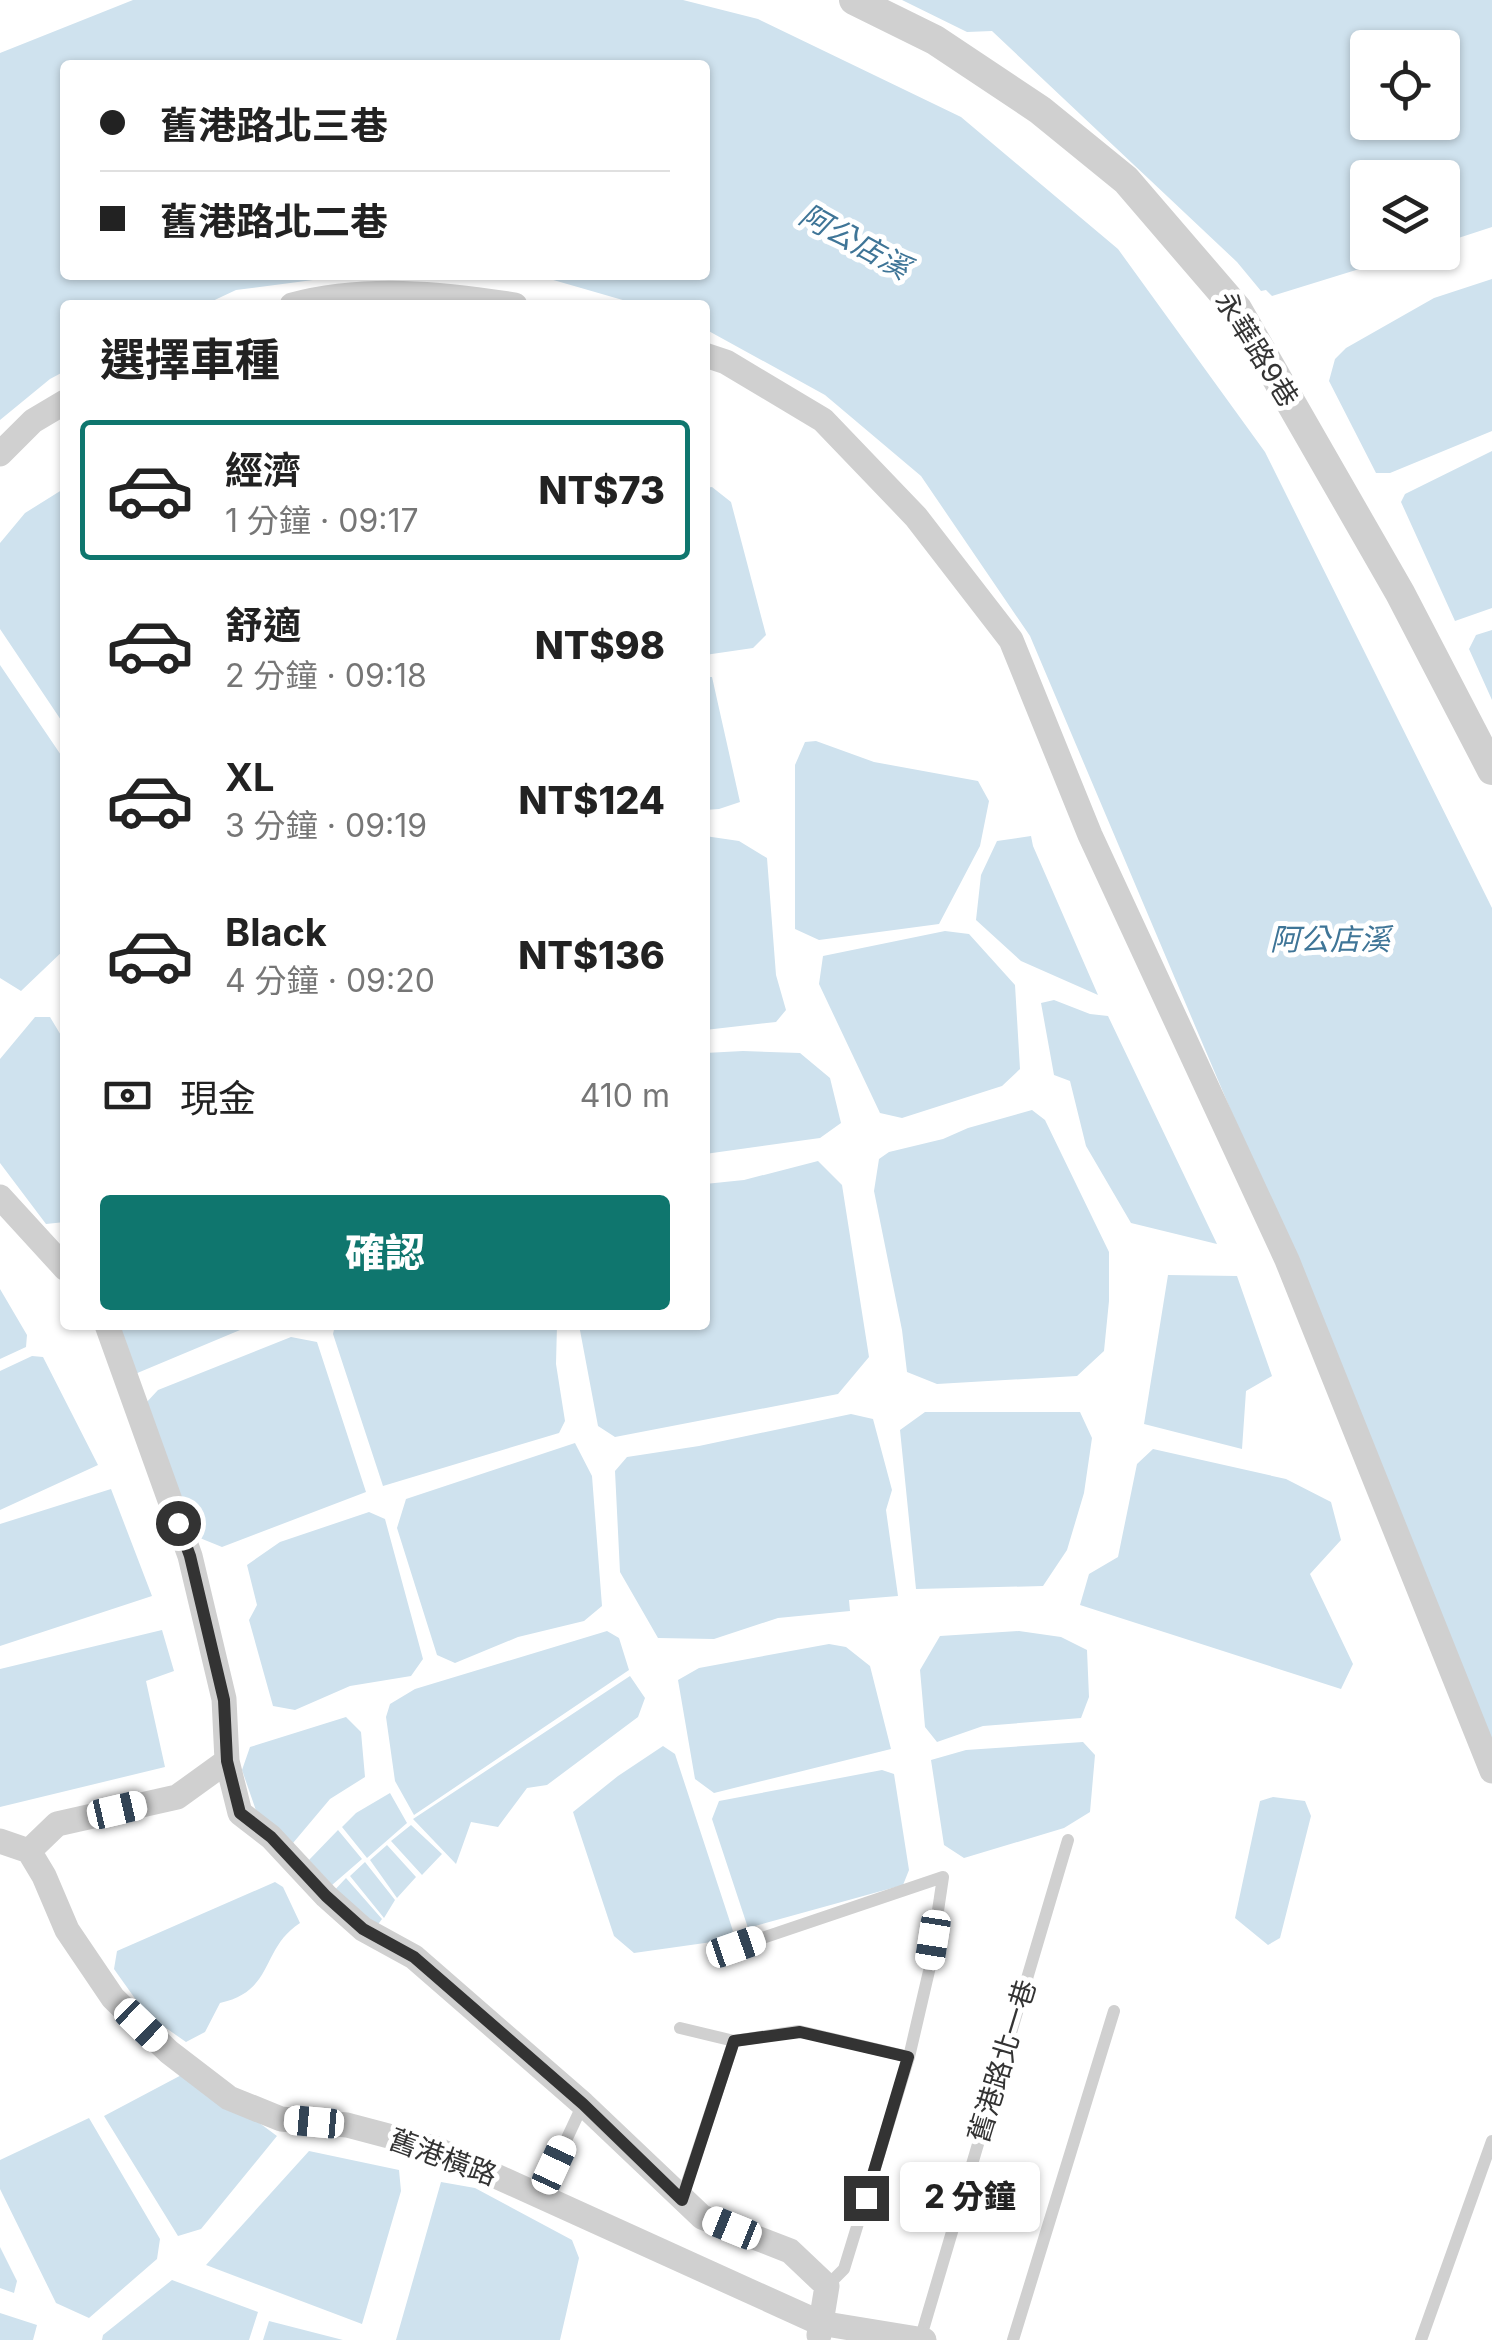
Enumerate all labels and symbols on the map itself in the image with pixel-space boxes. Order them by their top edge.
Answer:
water label: 阿公店溪 [794,196,920,288]
street label: 永華路9巷 [1208,285,1306,413]
water label: 阿公店溪 [1270,921,1394,957]
route start [156,1501,201,1546]
car [84,1789,150,1831]
car [913,1908,953,1972]
car [703,1923,769,1971]
street label: 舊港路北一巷 [961,1976,1043,2146]
car [109,1993,173,2057]
car [283,2104,345,2140]
street label: 舊港橫路 [385,2122,501,2192]
car [528,2131,580,2199]
callout: 2 分鐘 [901,2163,1041,2233]
route end [844,2176,889,2221]
car [699,2203,765,2253]

